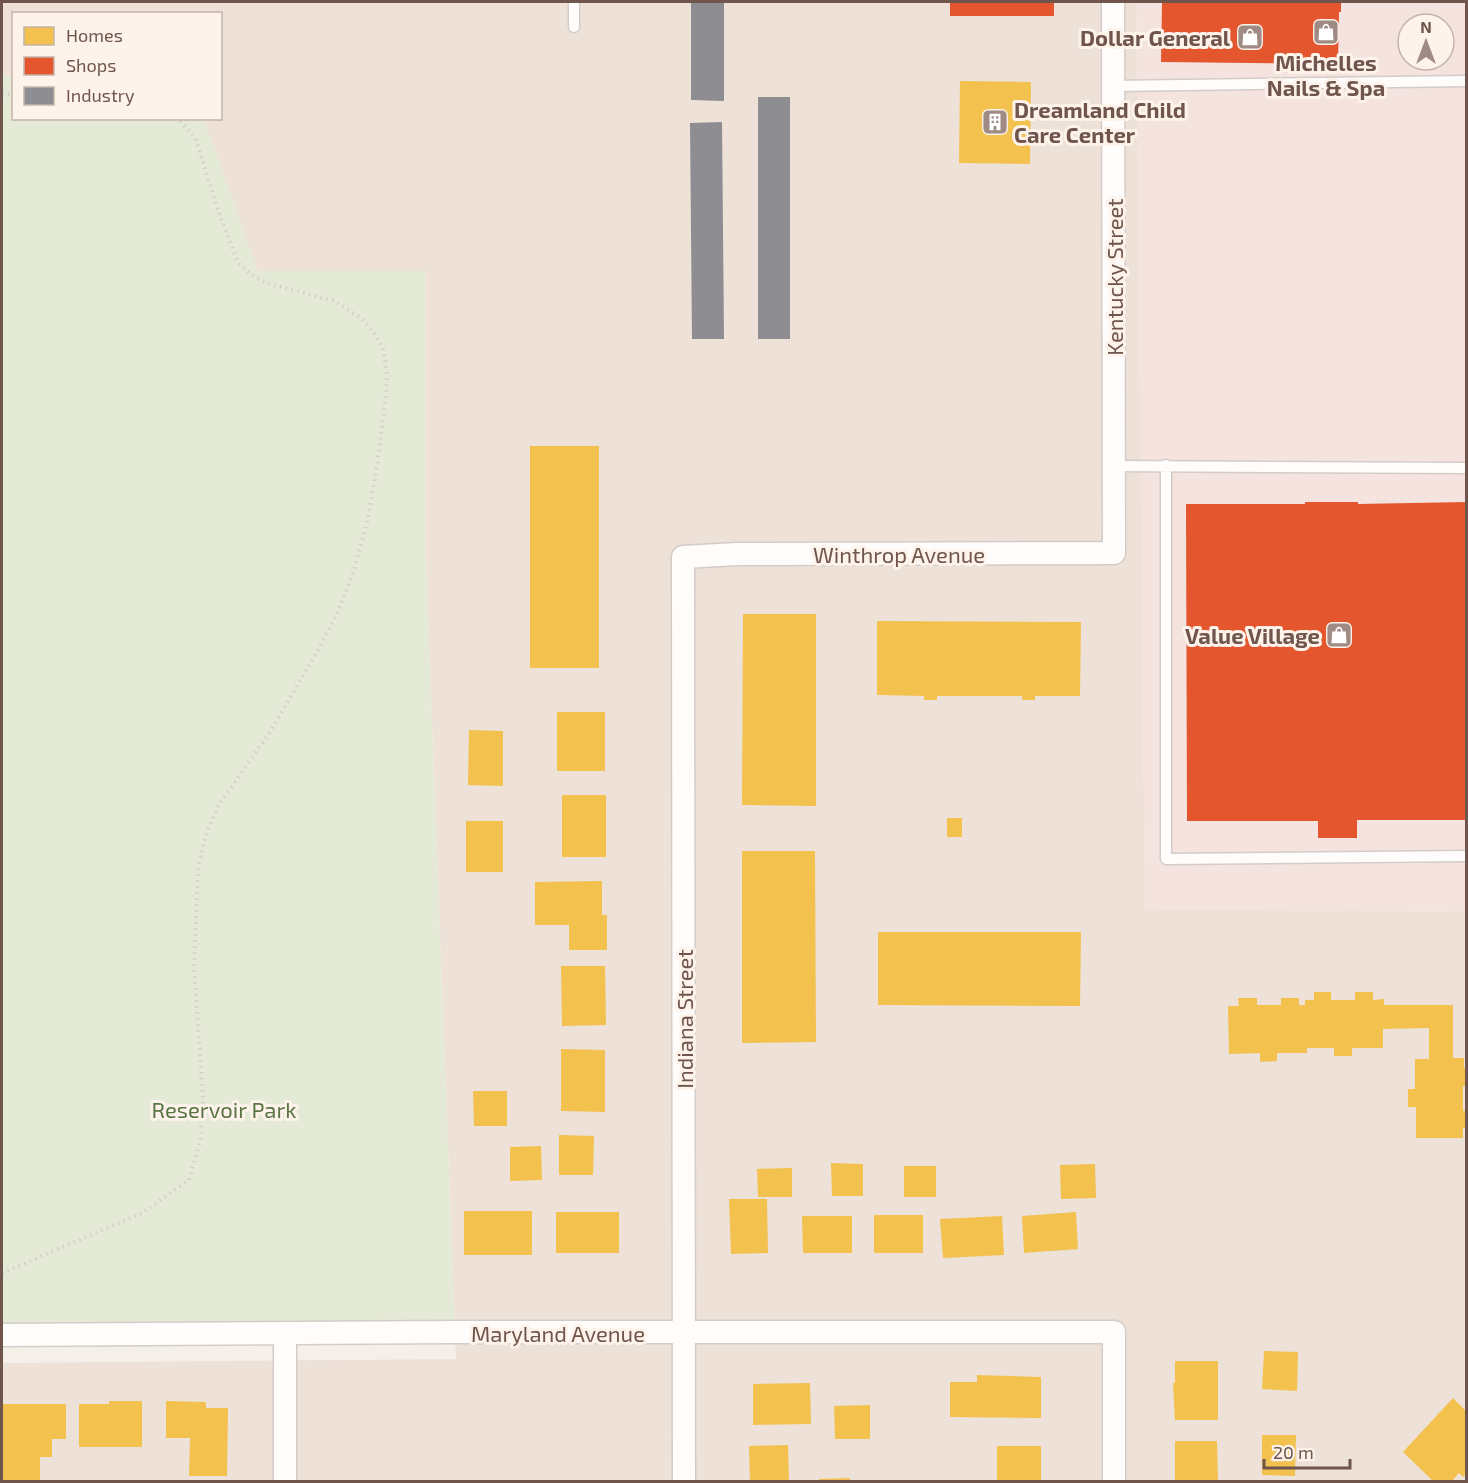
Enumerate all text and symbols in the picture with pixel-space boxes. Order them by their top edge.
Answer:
legend [12,12,222,120]
north arrow [1396,12,1456,72]
shop icon: Michelles Nails & Spa [1311,17,1341,47]
text: N [1420,17,1432,36]
shop icon: Dollar General [1235,22,1265,52]
text: Homes [66,24,123,46]
place label: Dollar General [1080,24,1231,50]
place label: Michelles Nails & Spa [1267,49,1385,100]
text: Shops [66,54,116,76]
text: Industry [66,84,135,106]
place label: Dreamland Child Care Center [1014,96,1186,147]
building icon: Dreamland Child Care Center [980,107,1010,137]
street label: Kentucky Street [1101,198,1127,356]
street label: Winthrop Avenue [813,541,985,567]
shop icon: Value Village [1324,620,1354,650]
place label: Value Village [1185,622,1320,648]
street label: Indiana Street [671,949,697,1089]
park label: Reservoir Park [152,1096,296,1122]
street label: Maryland Avenue [471,1320,645,1346]
scale bar [1264,1432,1350,1470]
text: 20 m [1273,1441,1314,1463]

